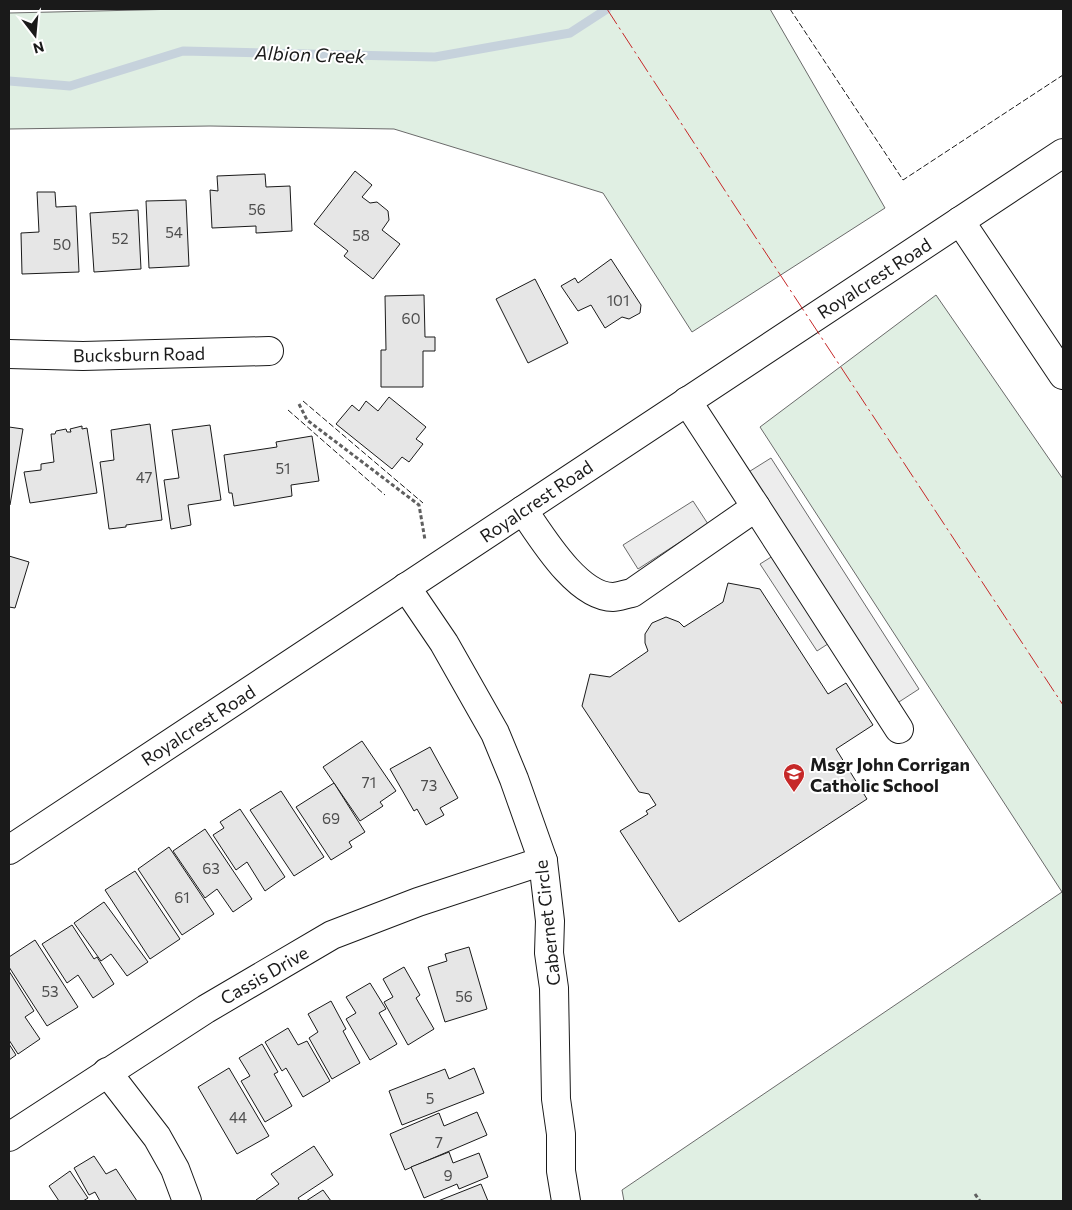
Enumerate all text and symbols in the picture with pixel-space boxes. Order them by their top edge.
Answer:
north arrow [10,10,60,60]
text: N [31,38,46,58]
water label: Albion Creek [253,41,366,67]
house number: 56 [248,200,266,218]
house number: 54 [165,223,183,241]
house number: 58 [352,226,370,244]
house number: 52 [112,229,128,247]
street label: Royalcrest Road [813,233,935,323]
house number: 50 [53,235,71,253]
house number: 101 [607,291,629,309]
house number: 60 [402,309,420,327]
street label: Bucksburn Road [73,342,205,366]
street label: Royalcrest Road [475,455,597,547]
house number: 51 [275,459,291,477]
house number: 47 [136,468,152,486]
street label: Royalcrest Road [137,680,259,770]
place label: Msgr John Corrigan Catholic School [810,753,970,796]
school or university icon: Msgr John Corrigan Catholic School [782,762,806,793]
house number: 71 [362,773,376,791]
house number: 73 [421,776,437,794]
house number: 69 [322,809,340,827]
house number: 63 [202,859,220,877]
street label: Cabernet Circle [529,859,565,987]
house number: 61 [174,888,190,906]
street label: Cassis Drive [216,941,312,1009]
house number: 53 [41,982,59,1000]
house number: 56 [455,987,473,1005]
house number: 5 [426,1089,434,1107]
house number: 44 [229,1108,247,1126]
house number: 7 [435,1133,443,1151]
house number: 9 [443,1166,453,1184]

